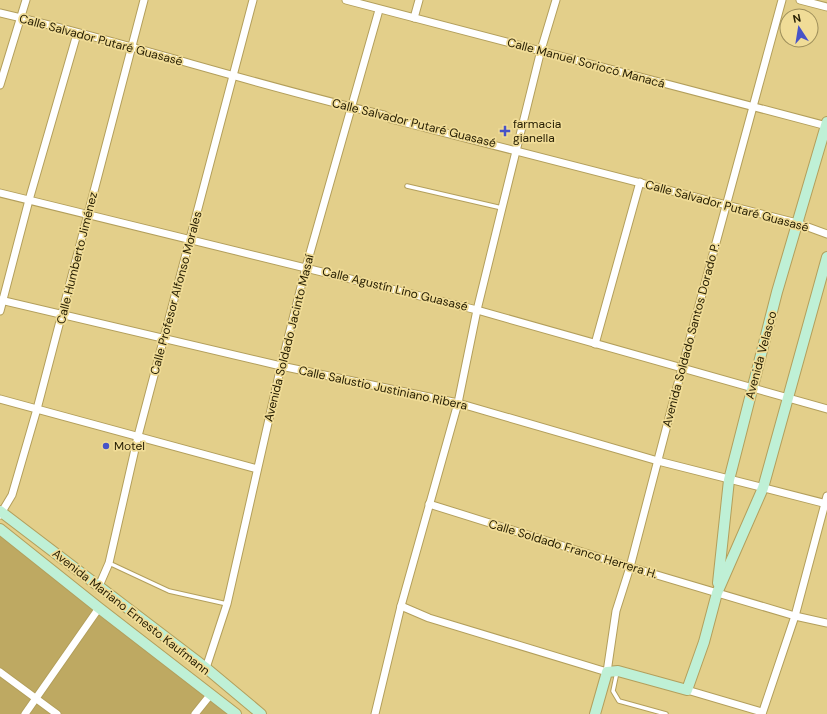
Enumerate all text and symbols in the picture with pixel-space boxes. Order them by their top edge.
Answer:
north arrow [779,8,819,48]
street label: Calle Salvador Putaré Guasasé [17,10,185,70]
text: N [792,11,802,26]
street label: Calle Manuel Soriocó Manacá [505,34,667,92]
street label: Calle Salvador Putaré Guasasé [330,95,498,151]
place label: farmacia gianella [513,116,561,146]
marker: farmacia gianella [500,126,510,136]
street label: Calle Salvador Putaré Guasasé [643,176,811,236]
street label: Calle Humberto Jiménez [53,190,101,326]
street label: Calle Profesor Alfonso Morales [146,209,206,377]
street label: Avenida Soldado Santos Dorado P. [659,241,723,429]
street label: Avenida Soldado Jacinto Masaí [260,252,318,423]
street label: Calle Agustín Lino Guasasé [321,263,470,315]
street label: Avenida Velasco [742,309,780,401]
street label: Calle Salustio Justiniano Ribera [297,362,469,414]
place label: Motel [114,438,145,454]
marker: Motel [101,441,111,451]
street label: Calle Soldado Franco Herrera H. [487,516,659,582]
street label: Avenida Mariano Ernesto Kaufmann [49,545,213,679]

